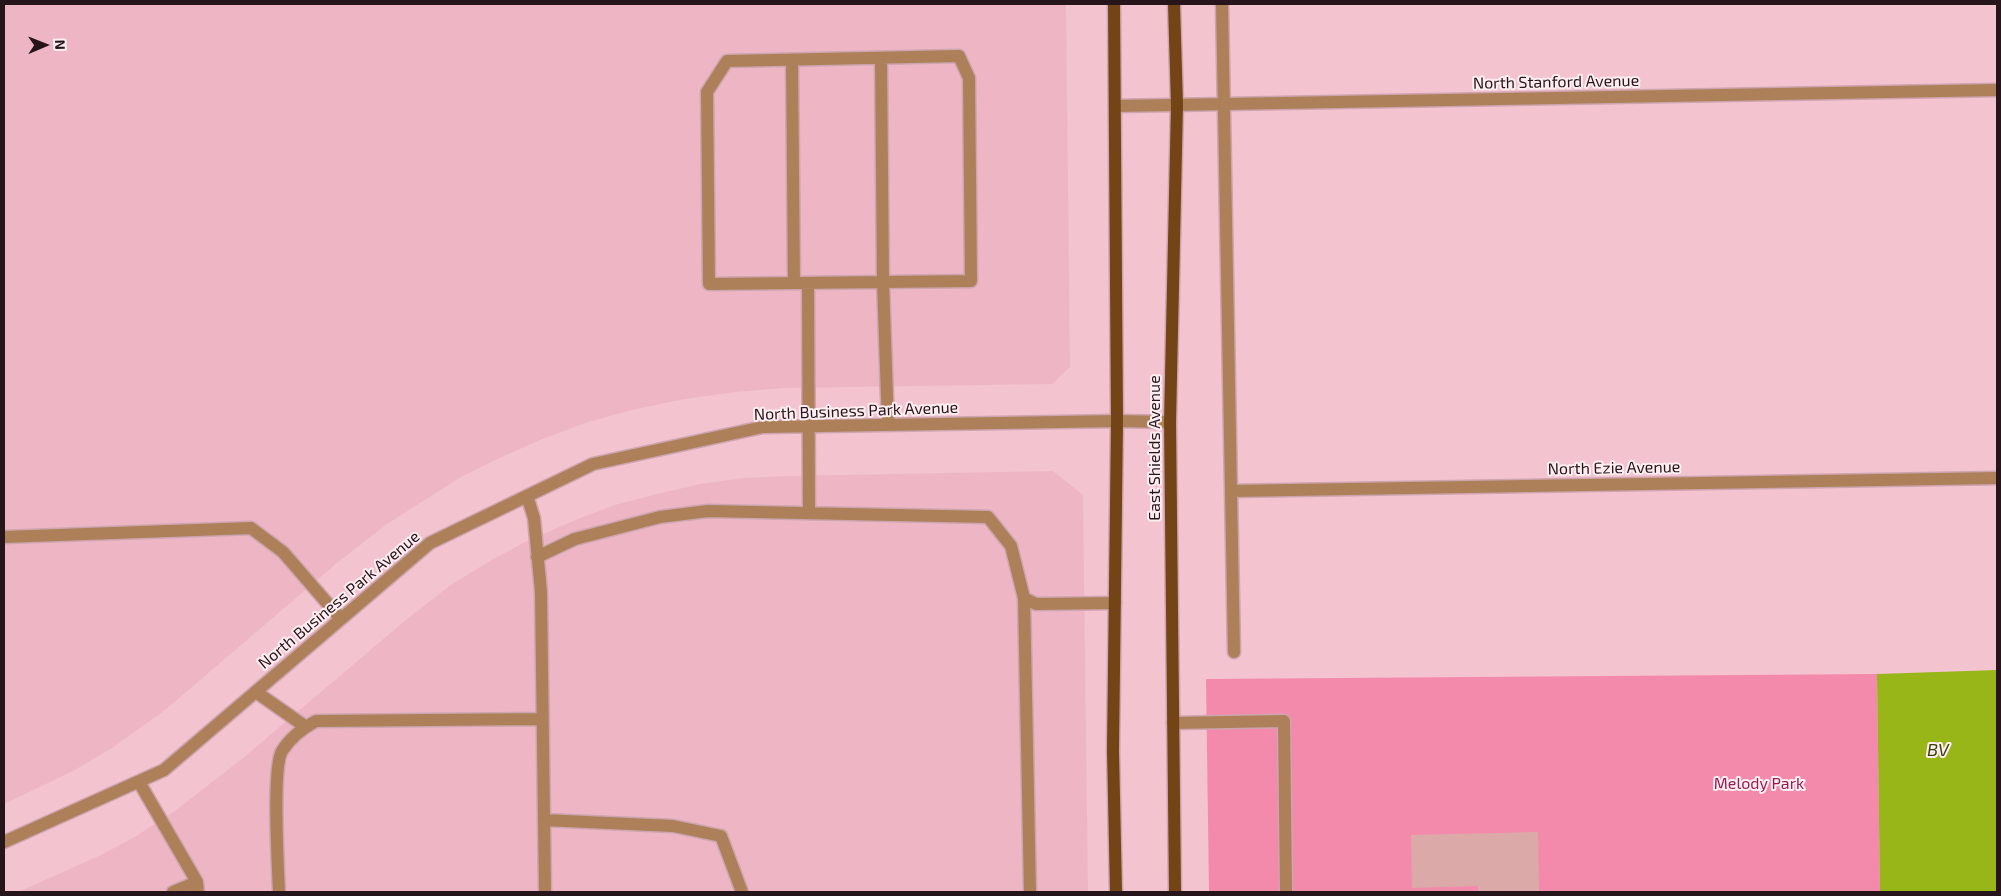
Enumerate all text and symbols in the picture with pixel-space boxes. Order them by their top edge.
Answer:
north arrow [20,20,70,70]
text: N [52,40,69,50]
street label: North Stanford Avenue [1473,71,1639,93]
street label: East Shields Avenue [1145,375,1165,521]
street label: North Business Park Avenue [753,398,959,424]
street label: North Ezie Avenue [1548,457,1680,479]
street label: North Business Park Avenue [255,527,423,673]
water label: BV [1927,739,1949,761]
park label: Melody Park [1714,774,1804,794]

